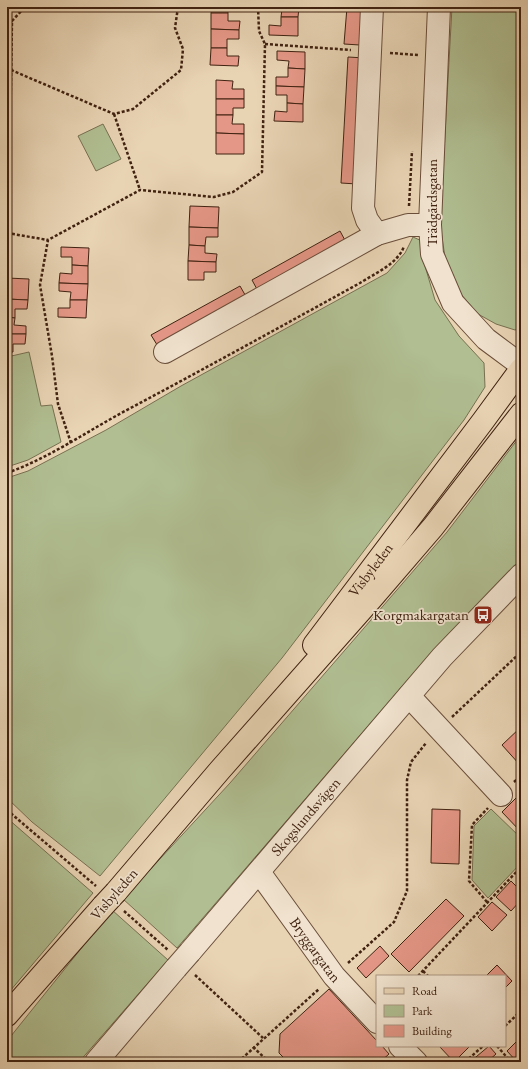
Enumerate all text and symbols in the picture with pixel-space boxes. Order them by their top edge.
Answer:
street label: Trädgårdsgatan [422,159,441,247]
street label: Visbyleden [344,539,397,601]
bus stop icon: Korgmakargatan [472,604,494,626]
place label: Korgmakargatan [373,605,469,624]
street label: Skogslundsvägen [266,773,344,860]
street label: Visbyleden [86,864,141,924]
street label: Bryggargatan [286,913,345,986]
legend [376,975,506,1047]
text: Road [412,983,438,999]
text: Park [412,1003,433,1019]
text: Building [412,1023,453,1039]

